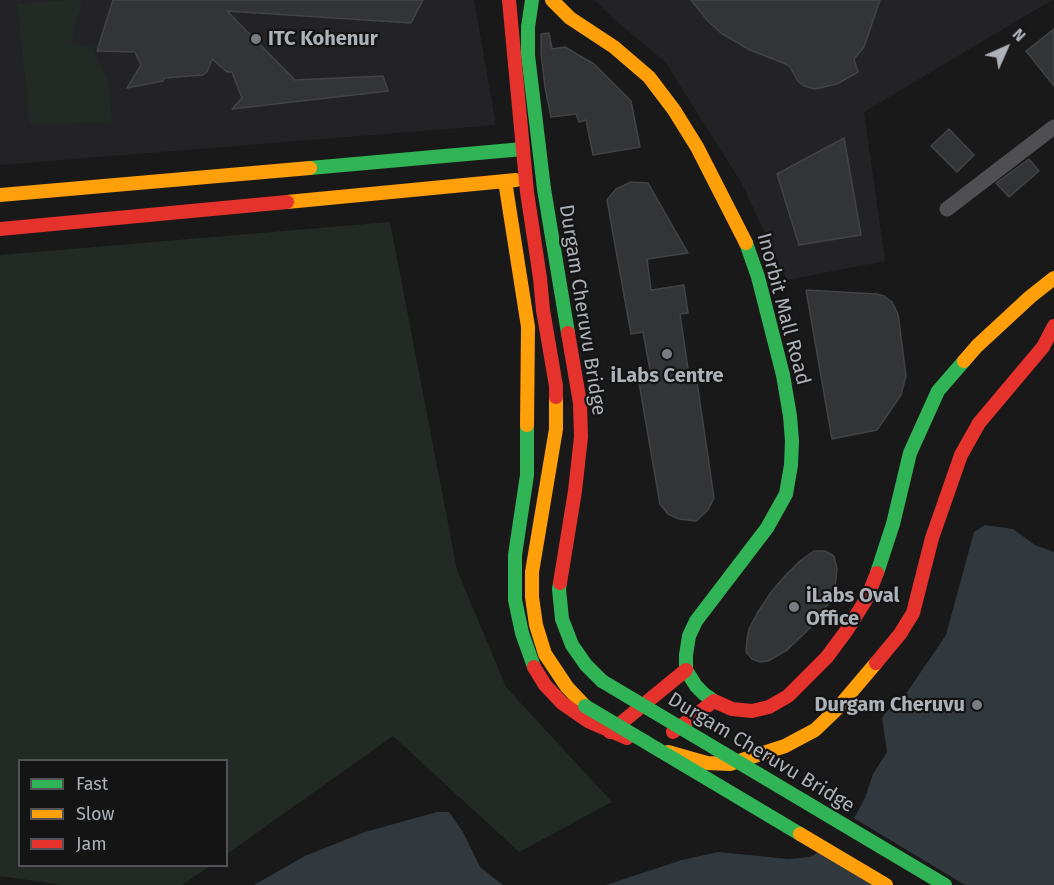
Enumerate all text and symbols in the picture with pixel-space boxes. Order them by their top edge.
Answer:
north arrow [976,18,1036,78]
text: N [1009,24,1030,45]
place label: ITC Kohenur [268,27,378,51]
marker: ITC Kohenur [249,32,263,46]
street label: Durgam Cheruvu Bridge [553,203,611,417]
street label: Inorbit Mall Road [751,230,815,388]
marker: iLabs Centre [660,347,674,361]
place label: iLabs Centre [611,364,723,388]
place label: iLabs Oval Office [806,584,899,631]
marker: iLabs Oval Office [787,600,801,614]
street label: Durgam Cheruvu Bridge [663,688,859,818]
place label: Durgam Cheruvu [815,693,965,717]
marker: Durgam Cheruvu [970,698,984,712]
legend [18,759,228,867]
text: Fast [76,773,108,795]
text: Slow [76,803,114,825]
text: Jam [76,833,107,855]

